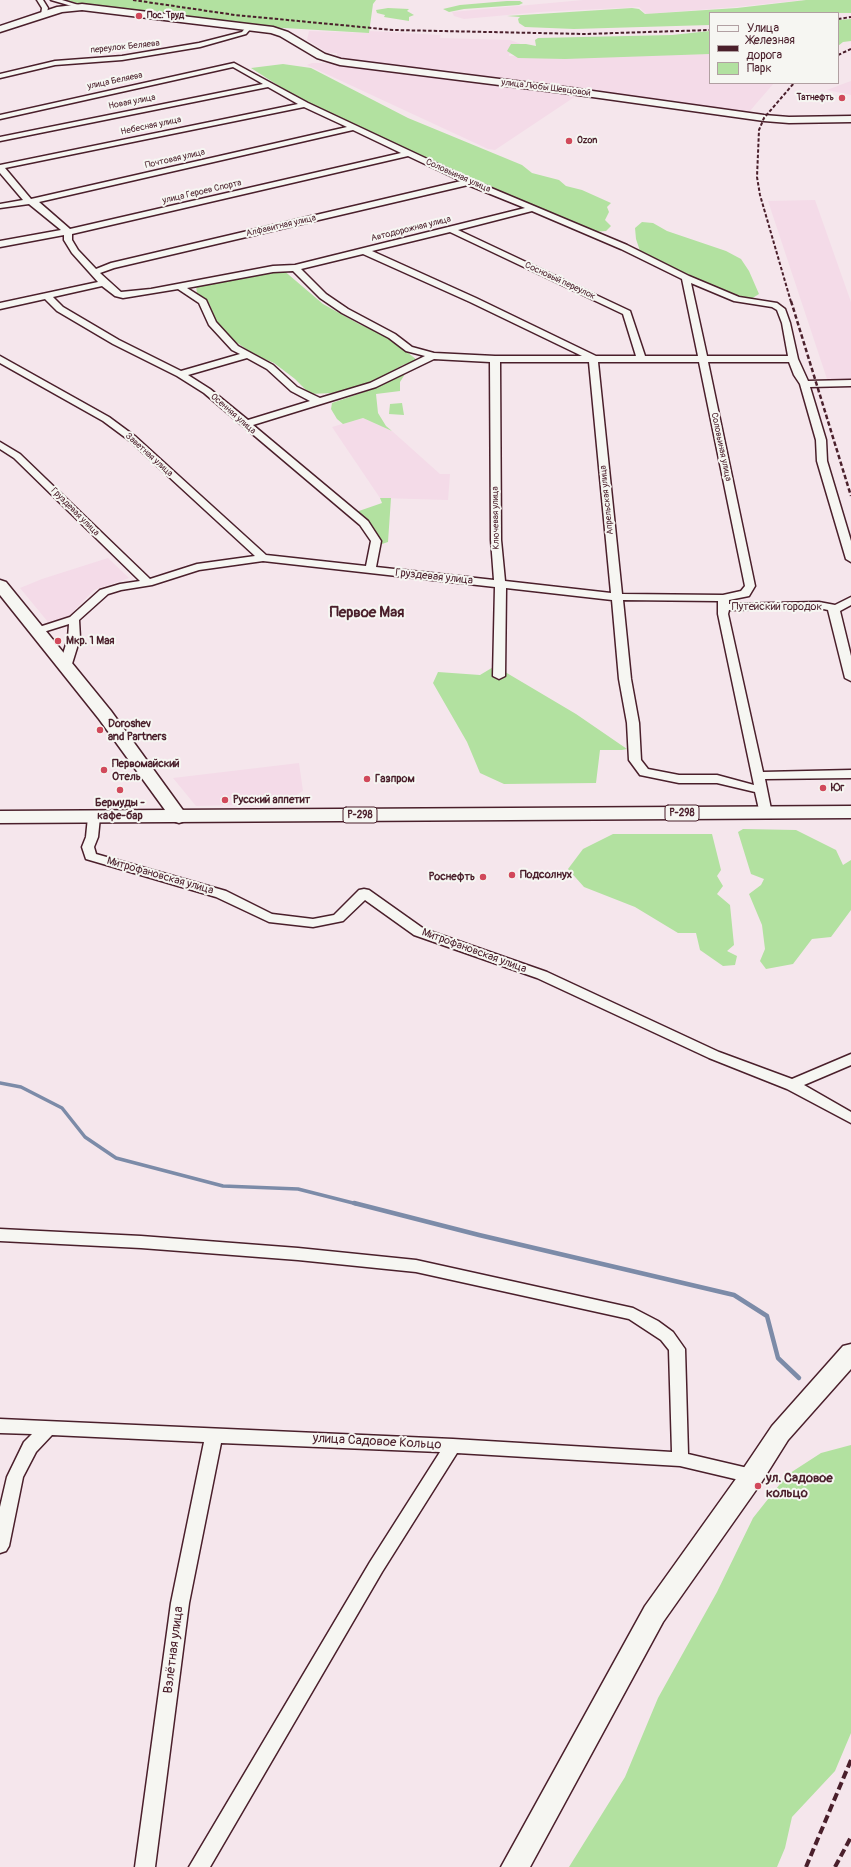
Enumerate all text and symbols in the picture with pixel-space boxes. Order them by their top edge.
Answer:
marker: Пос. Труд [134,11,144,21]
place label: Пос. Труд [147,11,184,21]
legend [709,12,839,84]
text: Улица [747,21,779,36]
text: Железная дорога [747,33,795,63]
street label: переулок Беляева [90,38,160,56]
text: Парк [747,61,772,76]
street label: улица Беляева [86,70,144,92]
street label: улица Любы Шевцовой [501,77,591,99]
street label: Новая улица [108,92,156,112]
place label: Татнефть [796,93,834,103]
marker: Татнефть [837,93,847,103]
street label: Небесная улица [120,114,182,138]
marker: Ozon [564,136,574,146]
place label: Ozon [577,136,597,146]
street label: Почтовая улица [144,147,206,171]
street label: Соловьиная улица [424,157,492,195]
street label: улица Героев Спорта [161,178,243,206]
street label: Алфавитная улица [245,213,317,239]
street label: Автодорожная улица [370,214,452,244]
street label: Сосновый переулок [523,260,597,302]
street label: Осенняя улица [208,391,258,437]
street label: Соловьиная улица [708,412,734,482]
street label: Заветная улица [123,431,175,479]
street label: Апрельская улица [598,465,616,535]
street label: Груздевая улица [49,486,101,538]
street label: Ключевая улица [490,486,502,550]
street label: Груздевая улица [395,566,473,588]
street label: Путейский городок [732,600,822,614]
district label: Первое Мая [330,604,404,622]
place label: Мкр. 1 Мая [66,634,114,648]
marker: Мкр. 1 Мая [53,636,63,646]
place label: Doroshev and Partners [108,717,166,743]
marker: Doroshev and Partners [95,725,105,735]
place label: Первомайский Отель [112,757,180,783]
marker: Первомайский Отель [99,765,109,775]
place label: Газпром [375,772,415,786]
marker: Газпром [362,774,372,784]
place label: Юг [831,781,844,795]
marker: Юг [818,783,828,793]
marker: Бермуды - кафе-бар [115,785,125,795]
place label: Русский аппетит [233,793,310,807]
marker: Русский аппетит [220,795,230,805]
place label: Бермуды - кафе-бар [95,796,145,822]
road number: Р-298 [665,805,699,821]
road number: Р-298 [343,807,377,823]
street label: Митрофановская улица [105,854,215,898]
place label: Подсолнух [520,868,572,882]
place label: Роснефть [429,870,475,884]
marker: Подсолнух [507,870,517,880]
marker: Роснефть [478,872,488,882]
street label: Митрофановская улица [420,926,528,976]
street label: улица Садовое Кольцо [312,1431,442,1453]
place label: ул. Садовое кольцо [766,1471,833,1502]
marker: ул. Садовое кольцо [753,1481,763,1491]
street label: Взлётная улица [161,1605,187,1695]

